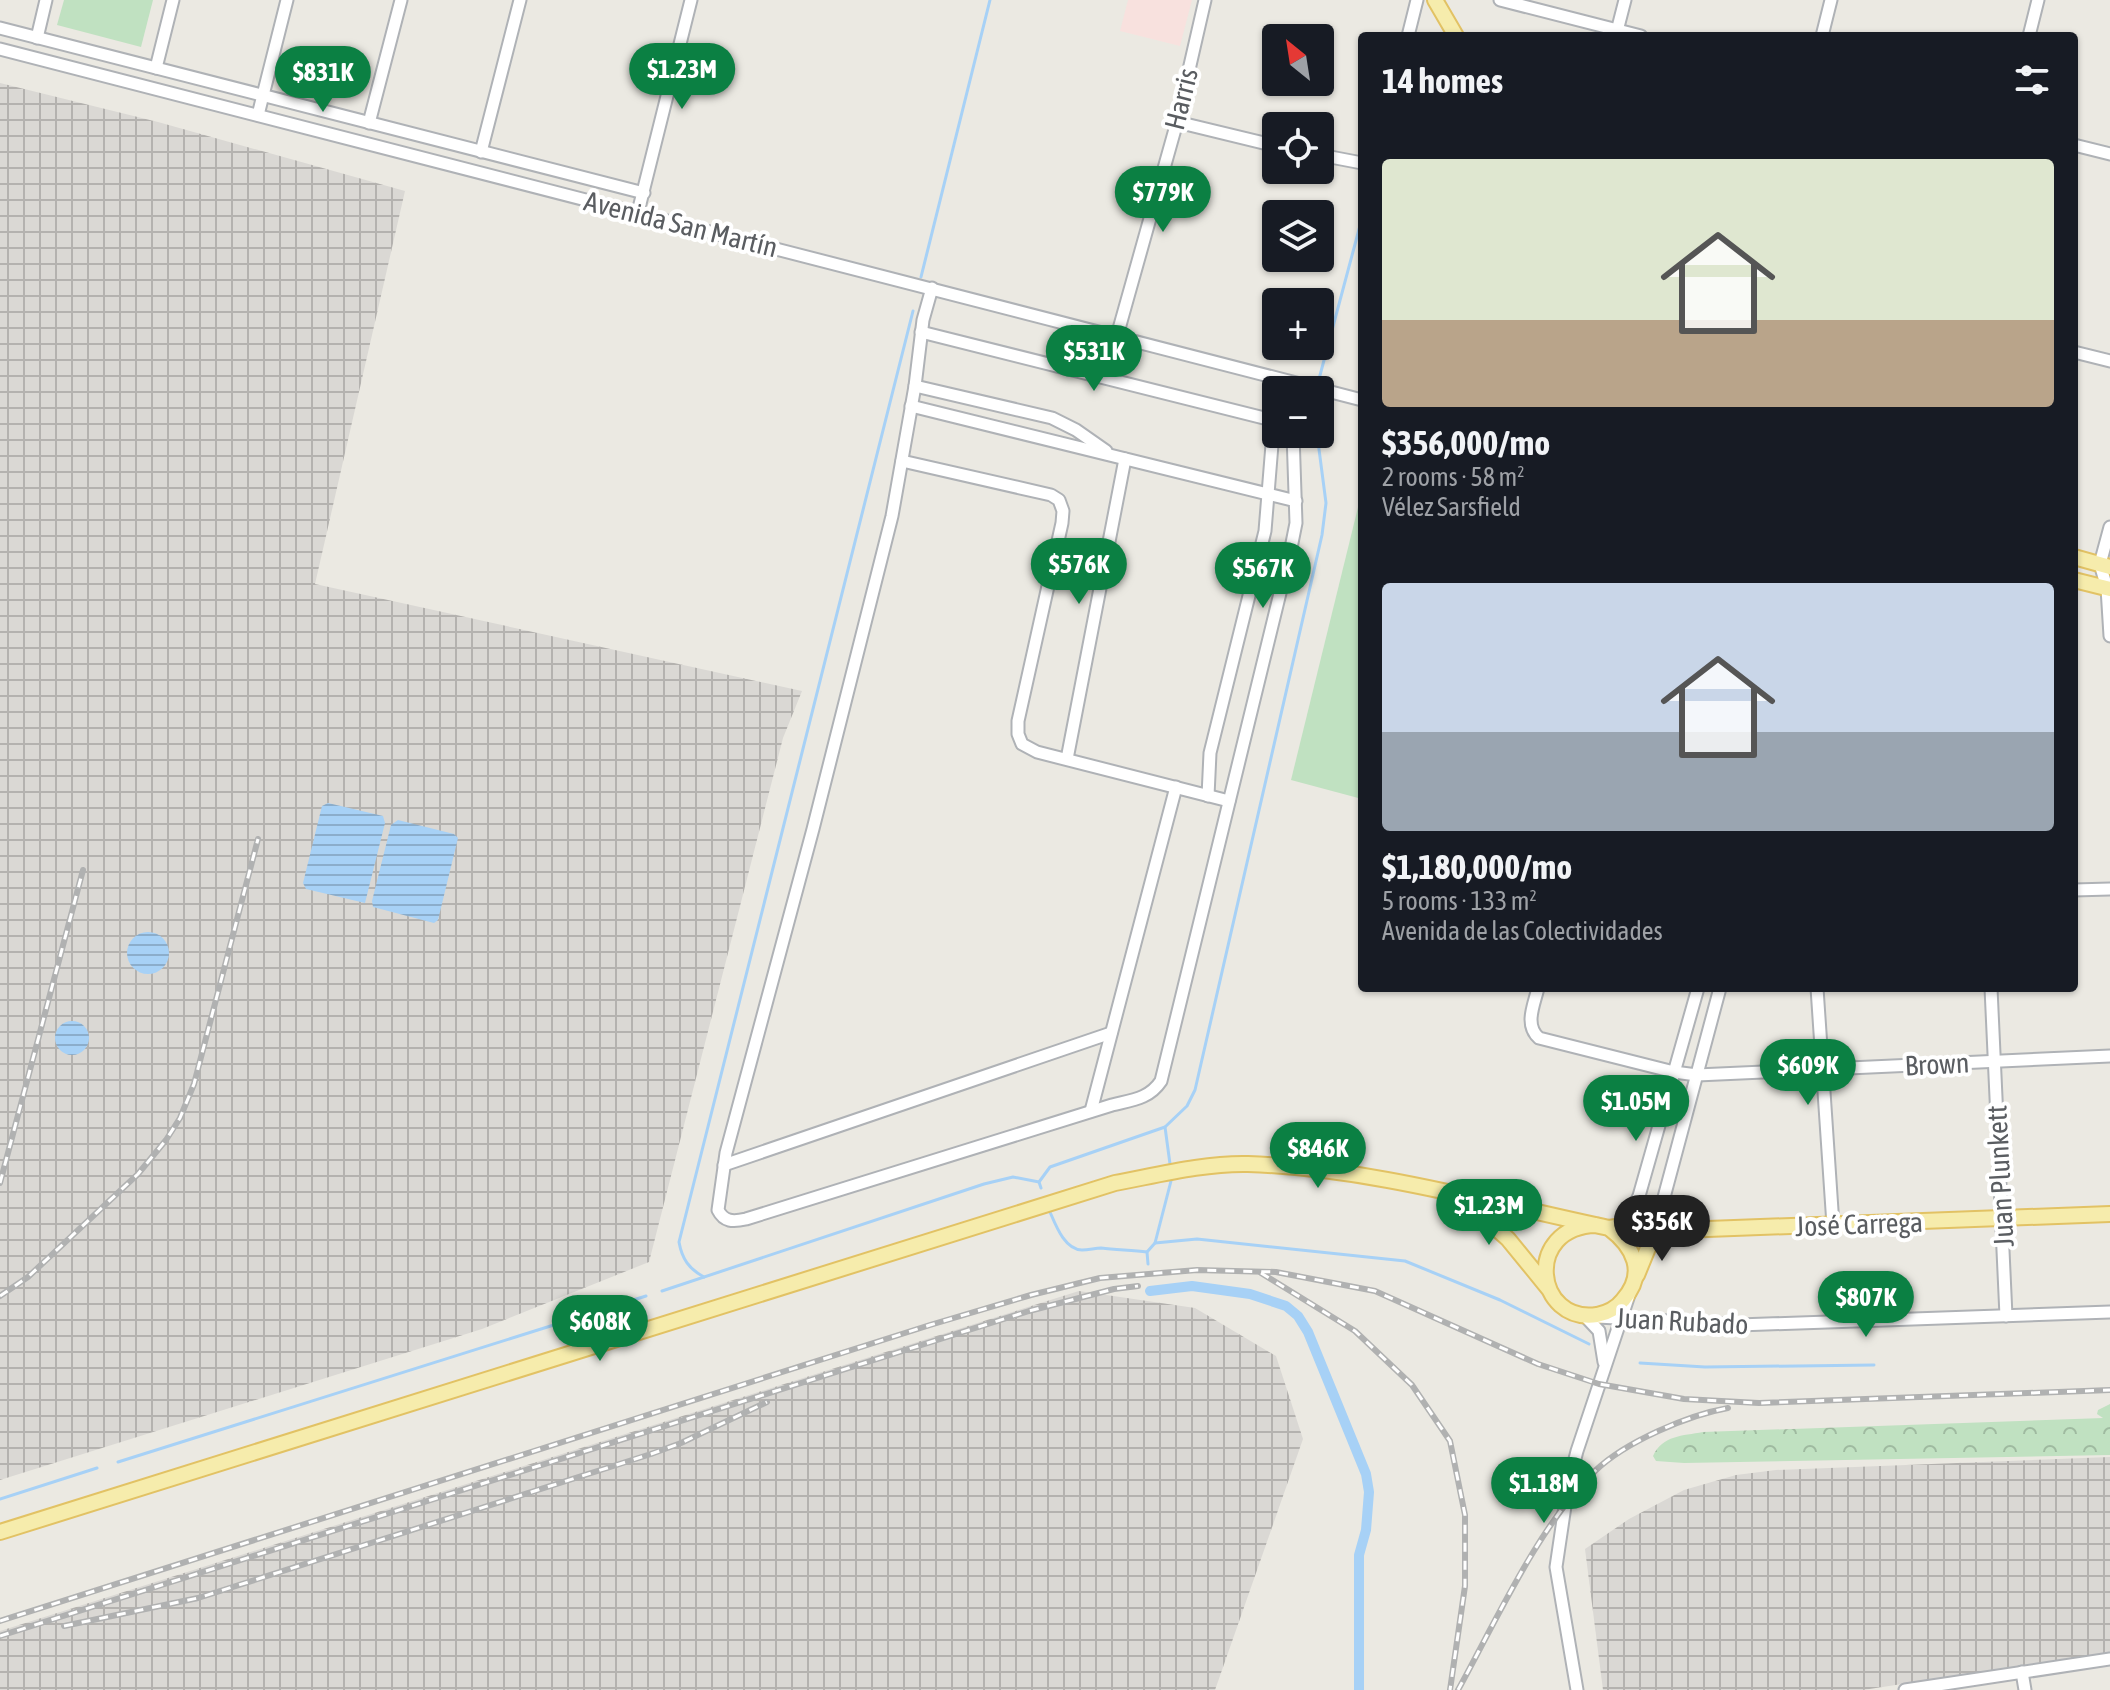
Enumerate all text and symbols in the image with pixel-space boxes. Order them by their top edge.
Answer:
north arrow [1262,24,1334,96]
map controls [1262,24,1334,448]
pin: $1.23M [617,43,747,111]
pin: $831K [267,46,379,114]
text: $1.23M [647,54,717,84]
text: $831K [293,57,353,87]
icon: filters [2010,58,2054,102]
text: 14 homes [1382,61,1503,100]
street label: Harris [1158,65,1204,133]
button: locate [1262,112,1334,184]
pin: $779K [1107,166,1219,234]
text: $779K [1133,177,1193,207]
street label: Avenida San Martín [581,185,781,263]
button: layers [1262,200,1334,272]
icon: home [1646,211,1790,355]
button: + [1262,288,1334,360]
pin: $531K [1038,325,1150,393]
text: $531K [1064,336,1124,366]
button: − [1262,376,1334,448]
text: $356,000/mo [1382,423,1550,462]
text: 2 rooms · 58 m² [1382,462,1524,492]
text: Vélez Sarsfield [1382,492,1521,522]
pin: $576K [1023,538,1135,606]
pin: $567K [1207,542,1319,610]
text: $576K [1049,549,1109,579]
text: $567K [1233,553,1293,583]
icon: home [1646,635,1790,779]
text: $1,180,000/mo [1382,847,1572,886]
text: 5 rooms · 133 m² [1382,886,1537,916]
text: Avenida de las Colectividades [1382,916,1663,946]
pin: $609K [1752,1039,1864,1107]
street label: Brown [1904,1046,1970,1082]
text: $609K [1778,1050,1838,1080]
pin: $1.05M [1571,1075,1701,1143]
text: $1.05M [1601,1086,1671,1116]
street label: Juan Plunkett [1980,1104,2020,1248]
pin: $846K [1262,1122,1374,1190]
text: $846K [1288,1133,1348,1163]
pin: $1.23M [1424,1179,1554,1247]
text: $1.23M [1454,1190,1524,1220]
pin: $356K [1606,1195,1718,1263]
text: $356K [1632,1206,1692,1236]
street label: José Carrega [1795,1206,1923,1242]
pin: $807K [1810,1271,1922,1339]
text: $807K [1836,1282,1896,1312]
pin: $608K [544,1295,656,1363]
street label: Juan Rubado [1615,1302,1749,1340]
text: $608K [570,1306,630,1336]
pin: $1.18M [1479,1457,1609,1525]
text: $1.18M [1509,1468,1579,1498]

